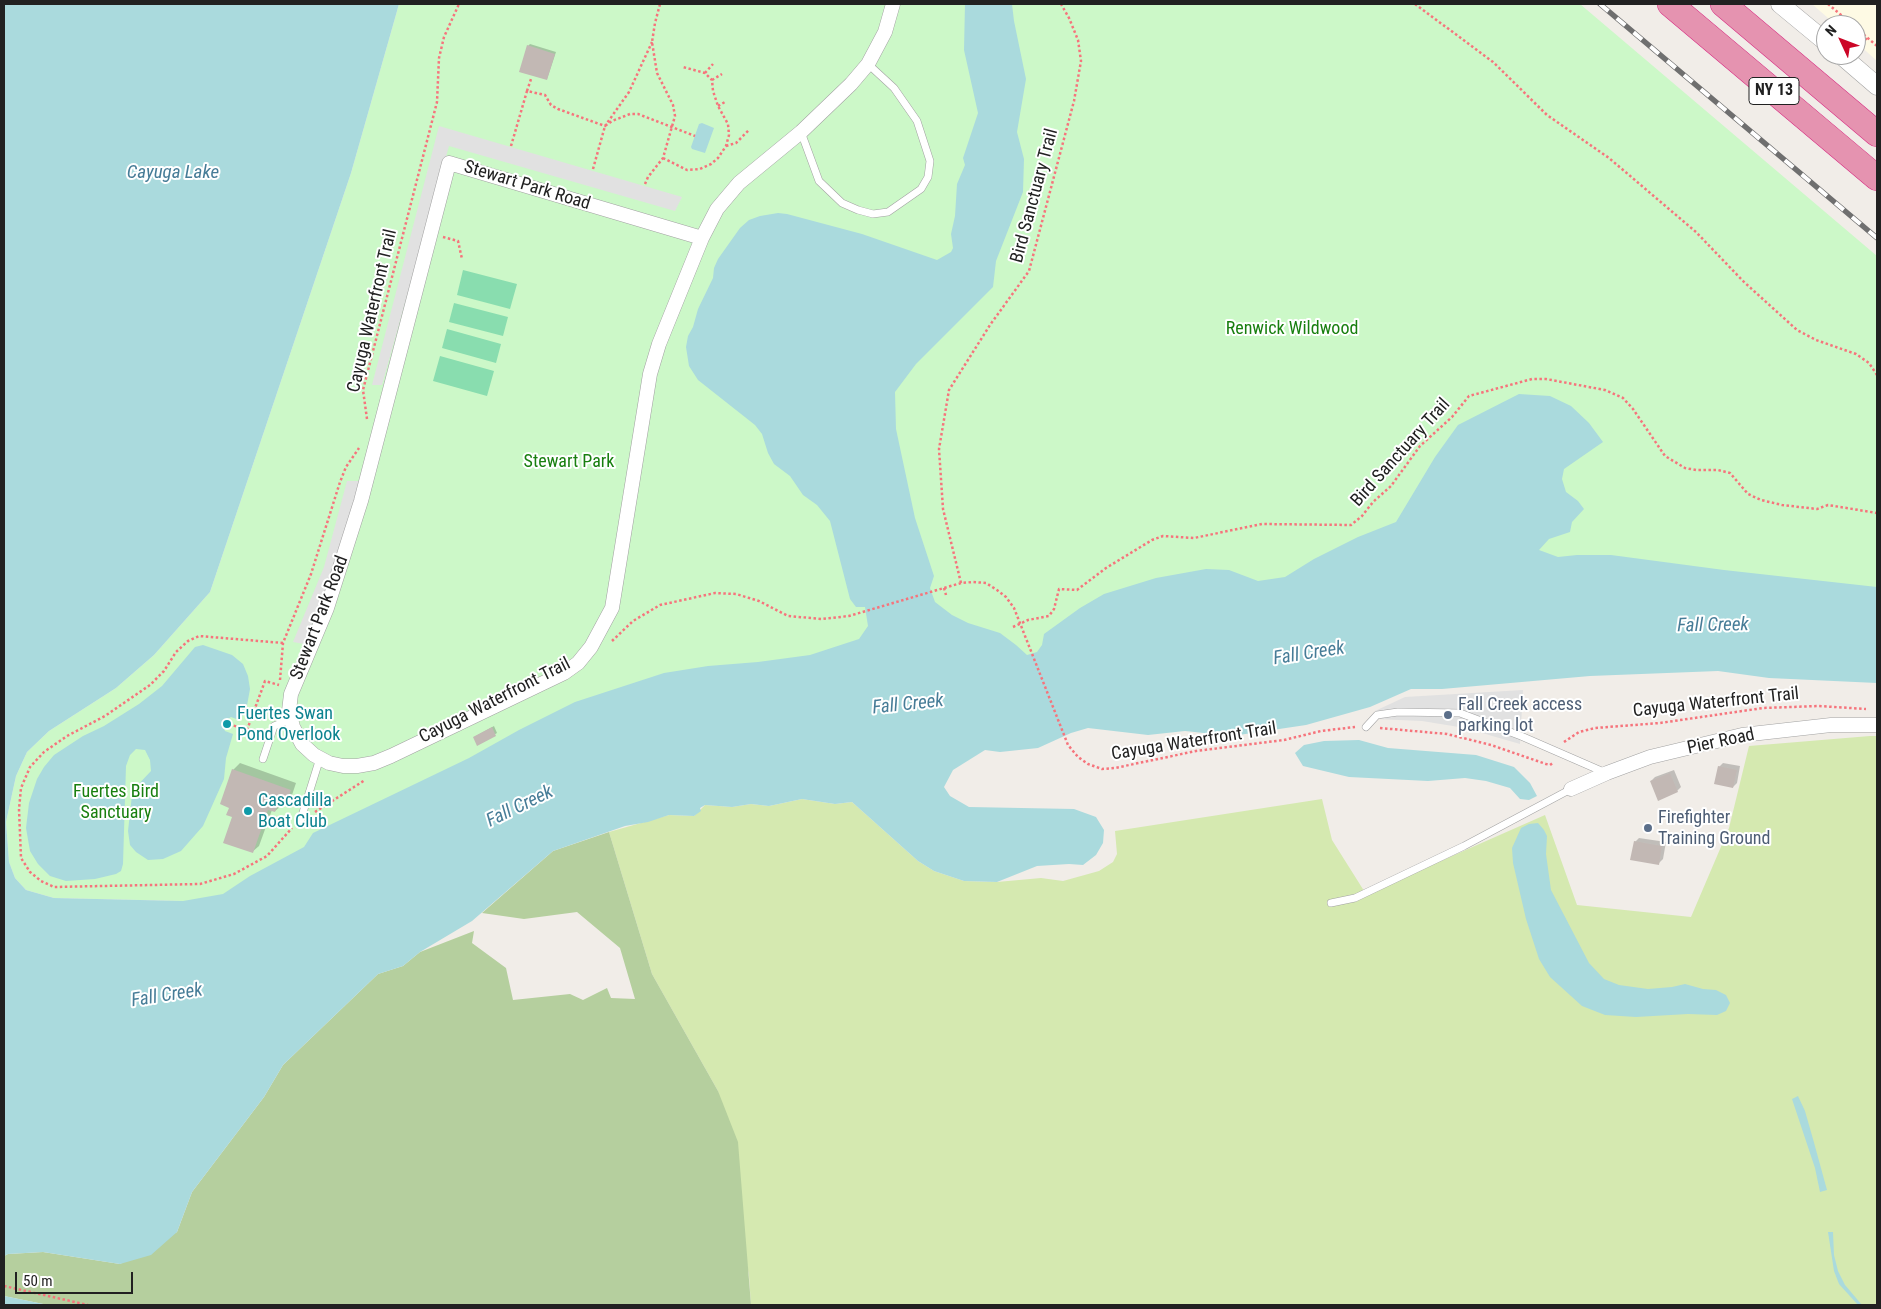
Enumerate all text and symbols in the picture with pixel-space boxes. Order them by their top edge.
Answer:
north arrow [1816,15,1866,65]
text: N [1822,22,1840,39]
road number: NY 13 [1749,78,1799,104]
street label: Bird Sanctuary Trail [1007,127,1063,265]
street label: Stewart Park Road [461,156,593,216]
water label: Cayuga Lake [127,162,219,184]
street label: Cayuga Waterfront Trail [344,227,402,395]
park label: Renwick Wildwood [1226,318,1358,340]
street label: Bird Sanctuary Trail [1347,395,1455,511]
park label: Stewart Park [524,451,614,473]
street label: Stewart Park Road [286,553,354,683]
water label: Fall Creek [1677,614,1749,638]
water label: Fall Creek [1272,637,1346,671]
street label: Cayuga Waterfront Trail [416,653,574,749]
street label: Cayuga Waterfront Trail [1632,684,1800,722]
water label: Fall Creek [871,690,945,720]
place label: Fall Creek access parking lot [1458,694,1582,736]
place label: Fuertes Swan Pond Overlook [237,703,340,746]
marker: Fall Creek access parking lot [1442,709,1454,721]
marker: Fuertes Swan Pond Overlook [221,718,233,730]
street label: Cayuga Waterfront Trail [1110,718,1278,766]
street label: Pier Road [1685,724,1757,760]
park label: Fuertes Bird Sanctuary [73,781,159,824]
water label: Fall Creek [483,781,557,833]
place label: Cascadilla Boat Club [258,790,332,832]
marker: Cascadilla Boat Club [242,805,254,817]
place label: Firefighter Training Ground [1658,807,1770,850]
marker: Firefighter Training Ground [1642,822,1654,834]
water label: Fall Creek [130,979,204,1013]
scale bar [18,1262,135,1294]
text: 50 m [23,1272,53,1290]

